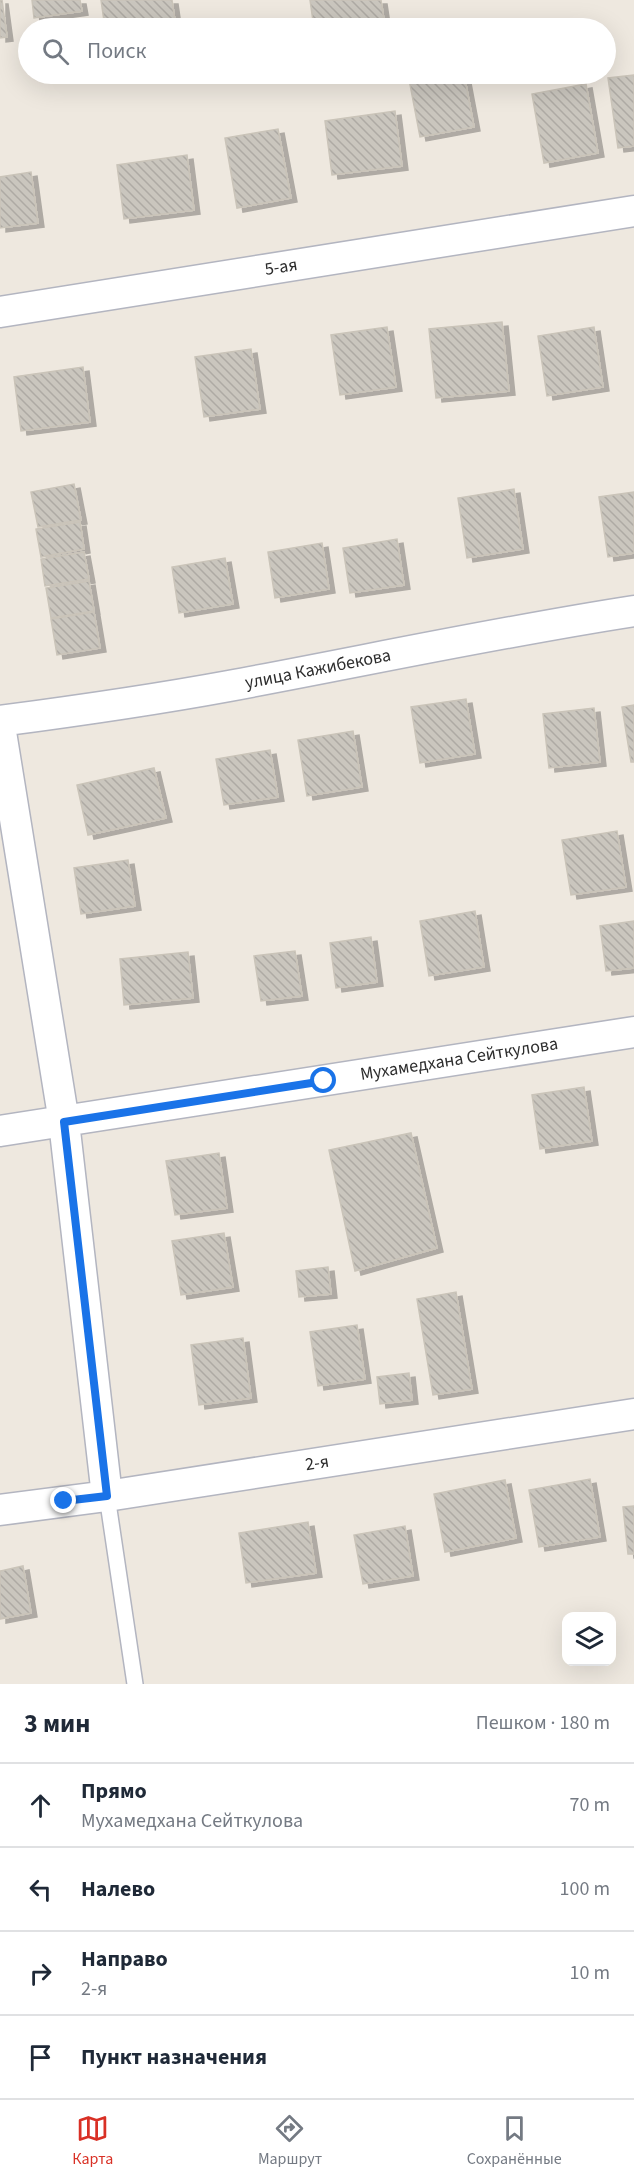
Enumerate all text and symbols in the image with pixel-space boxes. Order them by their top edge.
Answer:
search box [18,18,616,84]
icon: search [39,35,72,68]
text: Поиск [87,35,146,67]
street label: 5-ая [263,252,299,282]
street label: улица Кажибекова [243,643,393,695]
street label: Мухамедхана Сейткулова [358,1031,560,1087]
route start [310,1067,336,1093]
street label: 2-я [303,1449,331,1477]
route end [50,1487,76,1513]
map controls [562,1612,616,1666]
button: layers [562,1612,616,1666]
text: 3 мин [24,1705,90,1742]
text: Пешком · 180 m [476,1709,610,1737]
text: Прямо [81,1775,147,1807]
icon: ahead [24,1789,57,1822]
text: 70 m [570,1791,610,1819]
text: Мухамедхана Сейткулова [81,1807,303,1835]
icon: left [24,1873,57,1906]
text: Налево [81,1873,155,1905]
text: 100 m [560,1875,610,1903]
text: Направо [81,1943,168,1975]
icon: right [24,1957,57,1990]
text: 10 m [570,1959,610,1987]
text: 2-я [81,1975,107,2003]
icon: arrive [24,2041,57,2074]
text: Пункт назначения [81,2041,267,2073]
tab: Карта [72,2112,113,2170]
tab: Маршрут [258,2112,322,2170]
tab: Сохранённые [467,2112,562,2170]

